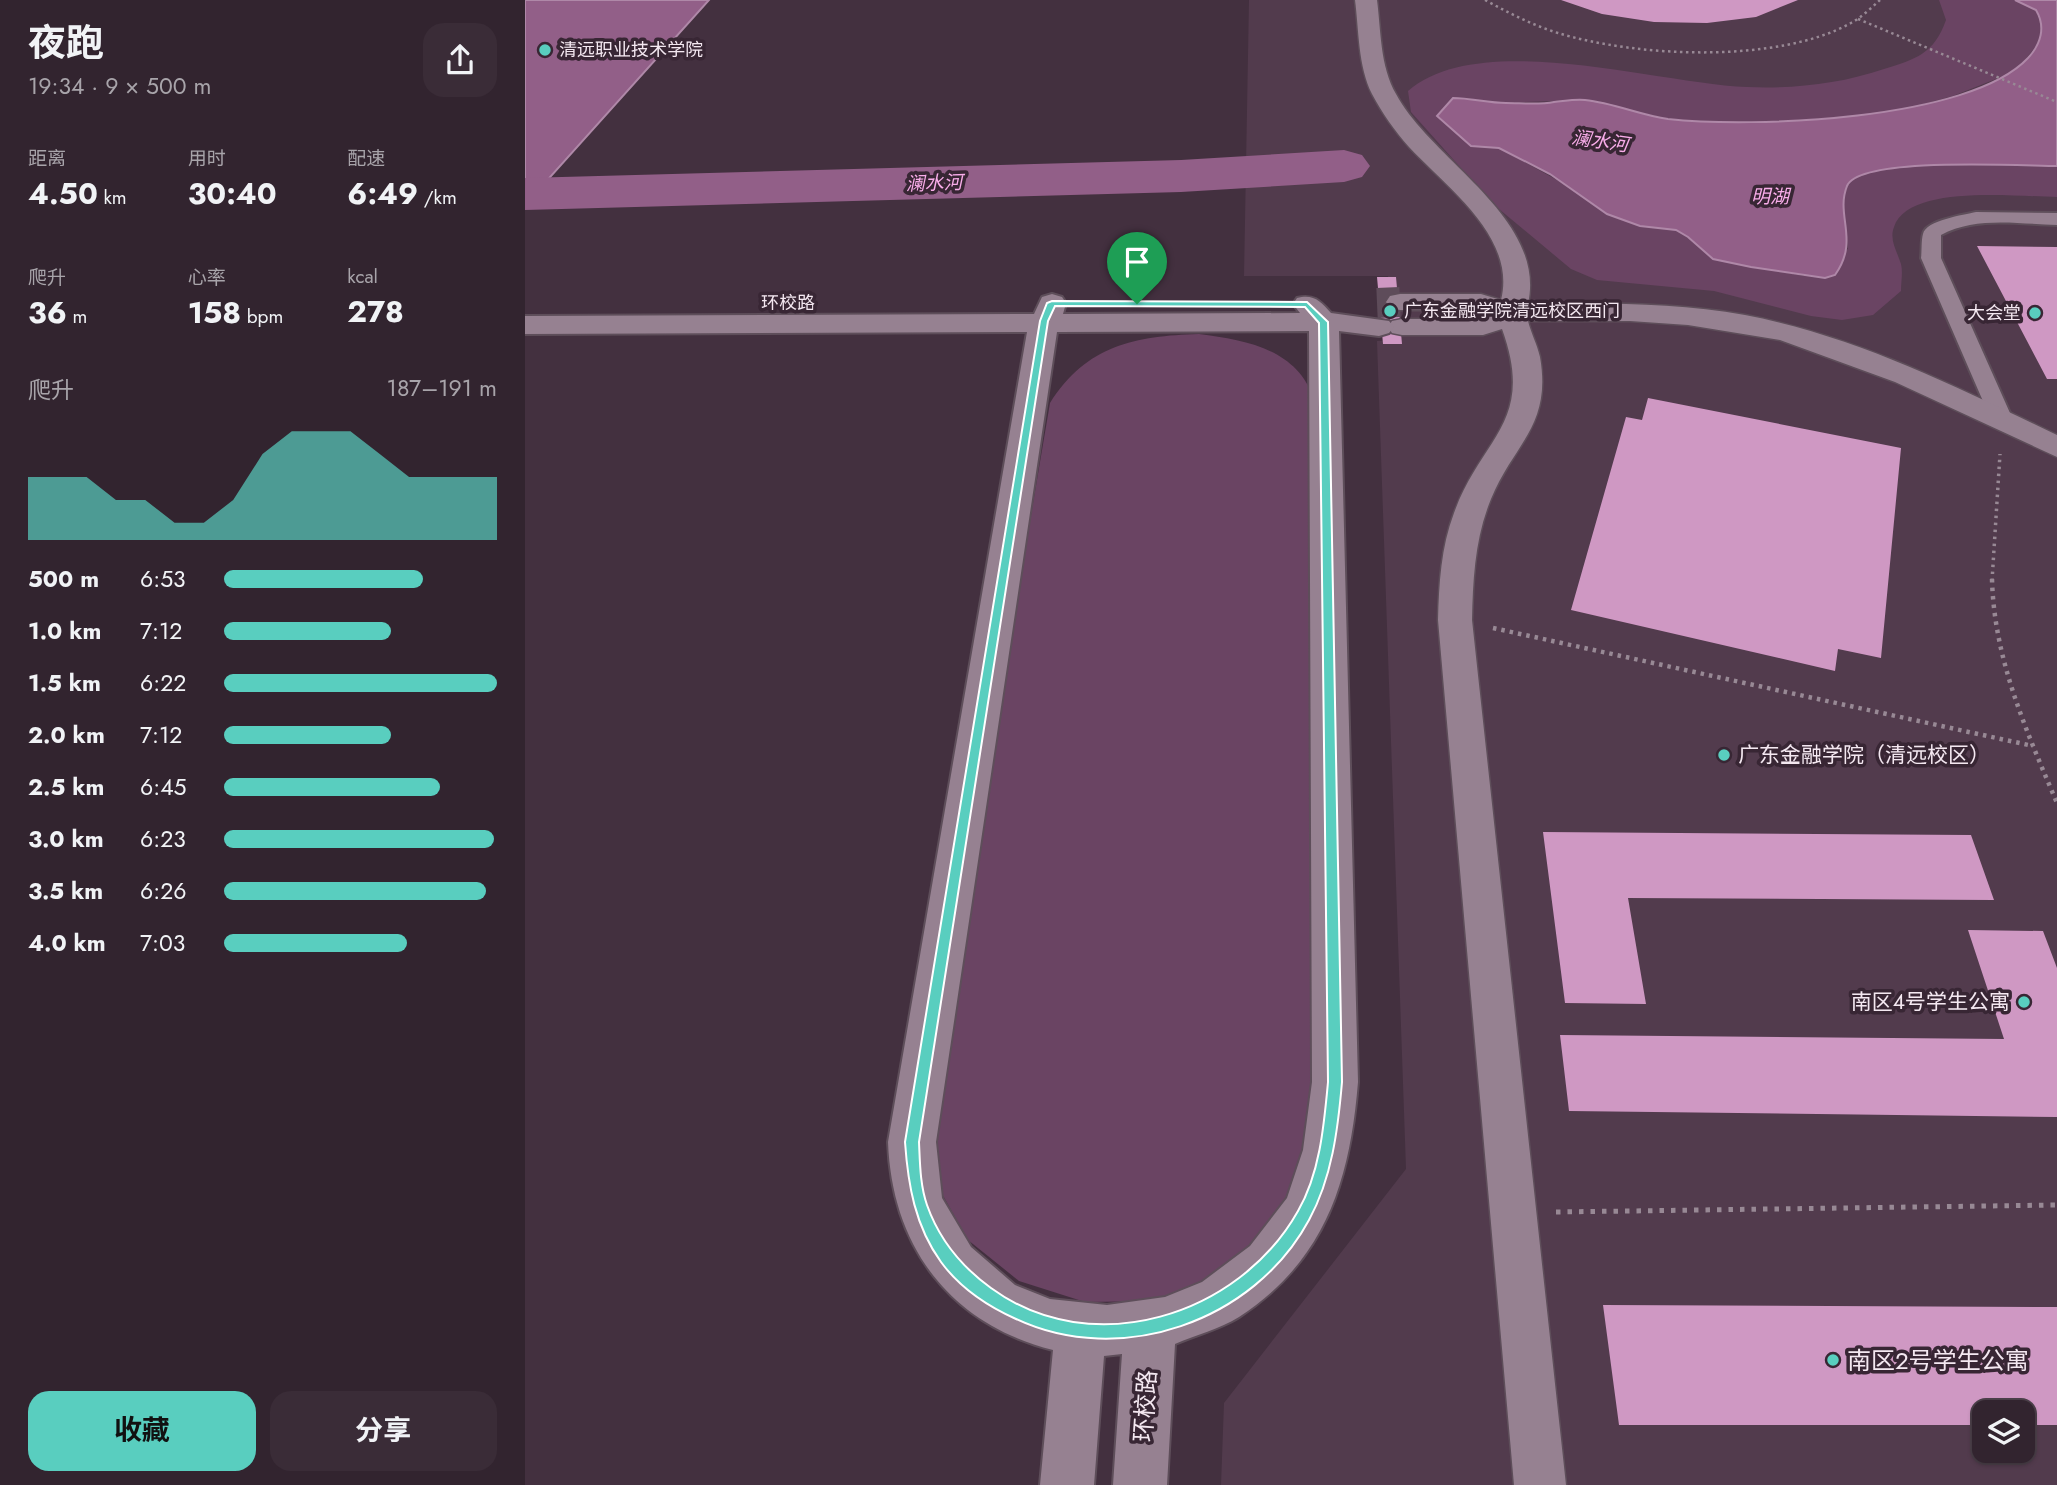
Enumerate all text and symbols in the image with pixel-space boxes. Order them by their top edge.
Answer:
text: 夜跑 [28,15,104,70]
button: share [423,23,497,97]
place label: 清远职业技术学院 [559,37,703,63]
marker: 清远职业技术学院 [537,42,553,58]
text: 19:34 · 9 × 500 m [28,69,211,103]
water label: 澜水河 [1570,124,1634,159]
text: 距离 [28,145,66,172]
text: 用时 [188,145,226,172]
text: 配速 [347,145,385,172]
water label: 澜水河 [905,168,967,197]
text: 4.50 [28,172,98,215]
text: 30:40 [188,172,277,215]
text: 6:49 [347,172,418,215]
water label: 明湖 [1751,183,1792,210]
text: km [98,184,127,211]
text: /km [418,184,457,211]
pin [1107,232,1167,304]
icon: arrive [1118,243,1156,281]
text: kcal [347,263,378,290]
text: 爬升 [28,264,66,291]
text: 心率 [188,264,226,291]
text: 278 [347,290,404,333]
street label: 环校路 [761,290,815,316]
text: 36 [28,291,67,334]
text: 158 [188,291,241,334]
place label: 广东金融学院清远校区西门 [1404,298,1620,324]
place label: 大会堂 [1967,300,2021,326]
text: m [67,303,87,330]
text: bpm [241,303,283,330]
marker: 广东金融学院清远校区西门 [1382,303,1398,319]
marker: 大会堂 [2027,305,2043,321]
text: 187–191 m [387,371,497,405]
text: 爬升 [28,373,74,407]
text: 500 m [28,562,99,596]
text: 6:53 [140,562,186,596]
text: 1.0 km [28,614,101,648]
text: 7:12 [140,614,182,648]
text: 1.5 km [28,666,101,700]
text: 6:22 [140,666,186,700]
text: 2.0 km [28,718,105,752]
text: 7:12 [140,718,182,752]
place label: 广东金融学院（清远校区） [1738,740,1990,770]
marker: 广东金融学院（清远校区） [1716,747,1732,763]
text: 2.5 km [28,770,104,804]
text: 6:45 [140,770,187,804]
text: 3.0 km [28,822,104,856]
text: 6:23 [140,822,186,856]
text: 3.5 km [28,874,103,908]
text: 6:26 [140,874,186,908]
text: 4.0 km [28,926,106,960]
text: 7:03 [140,926,185,960]
place label: 南区4号学生公寓 [1851,987,2010,1017]
marker: 南区4号学生公寓 [2016,994,2032,1010]
place label: 南区2号学生公寓 [1847,1343,2029,1378]
marker: 南区2号学生公寓 [1825,1352,1841,1368]
street label: 环校路 [1125,1369,1165,1443]
button: 收藏 [28,1391,256,1471]
button: 分享 [270,1391,497,1471]
map controls [1972,1400,2035,1463]
button: layers [1972,1400,2035,1463]

